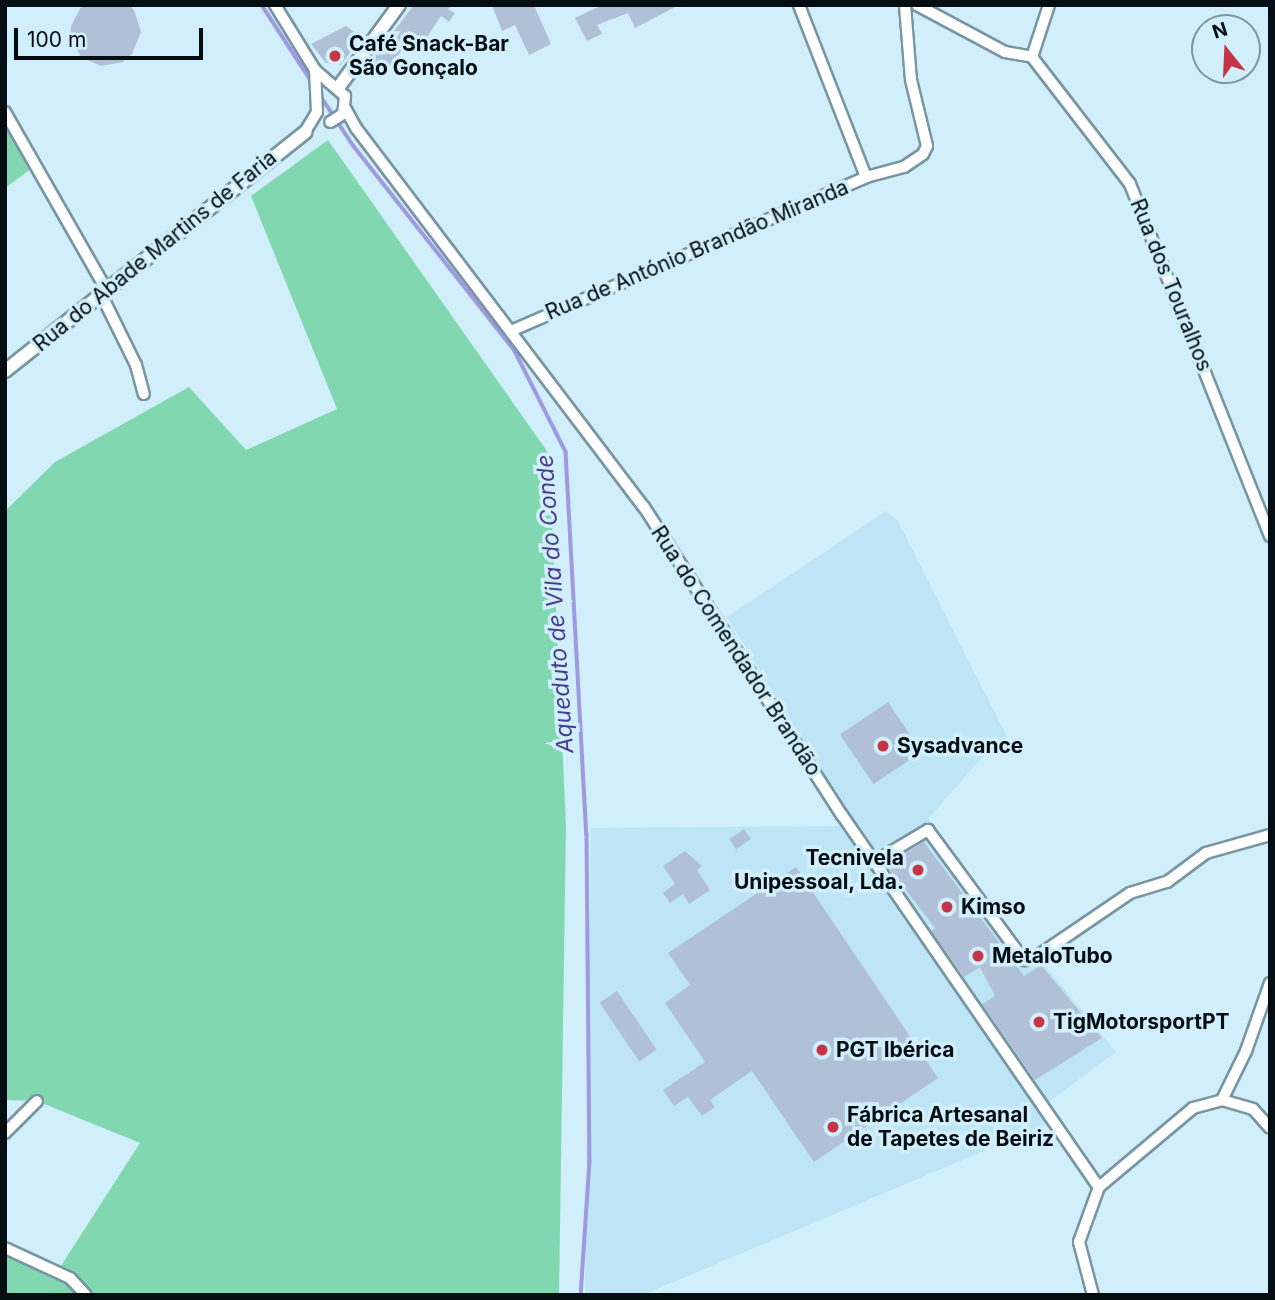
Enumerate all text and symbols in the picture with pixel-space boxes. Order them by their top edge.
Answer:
scale bar [18,14,206,58]
north arrow [1191,14,1261,84]
text: N [1210,17,1230,44]
text: 100 m [27,27,86,52]
place label: Café Snack-Bar São Gonçalo [349,31,509,81]
marker: Café Snack-Bar São Gonçalo [327,48,343,64]
street label: Rua do Abade Martins de Faria [28,145,282,357]
street label: Rua de António Brandão Miranda [542,175,852,325]
street label: Rua dos Touralhos [1125,195,1217,375]
water label: Aqueduto de Vila do Conde [531,454,579,754]
street label: Rua do Comendador Brandão [646,521,826,781]
place label: Sysadvance [897,733,1023,759]
marker: Sysadvance [875,738,891,754]
place label: Tecnivela Unipessoal, Lda. [733,845,904,895]
marker: Tecnivela Unipessoal, Lda. [910,862,926,878]
place label: Kimso [961,894,1026,920]
marker: Kimso [939,899,955,915]
place label: MetaloTubo [992,943,1113,969]
marker: MetaloTubo [970,948,986,964]
place label: TigMotorsportPT [1053,1009,1230,1035]
marker: TigMotorsportPT [1031,1014,1047,1030]
place label: PGT Ibérica [836,1037,955,1063]
marker: PGT Ibérica [814,1042,830,1058]
place label: Fábrica Artesanal de Tapetes de Beiriz [847,1102,1054,1152]
marker: Fábrica Artesanal de Tapetes de Beiriz [825,1119,841,1135]

